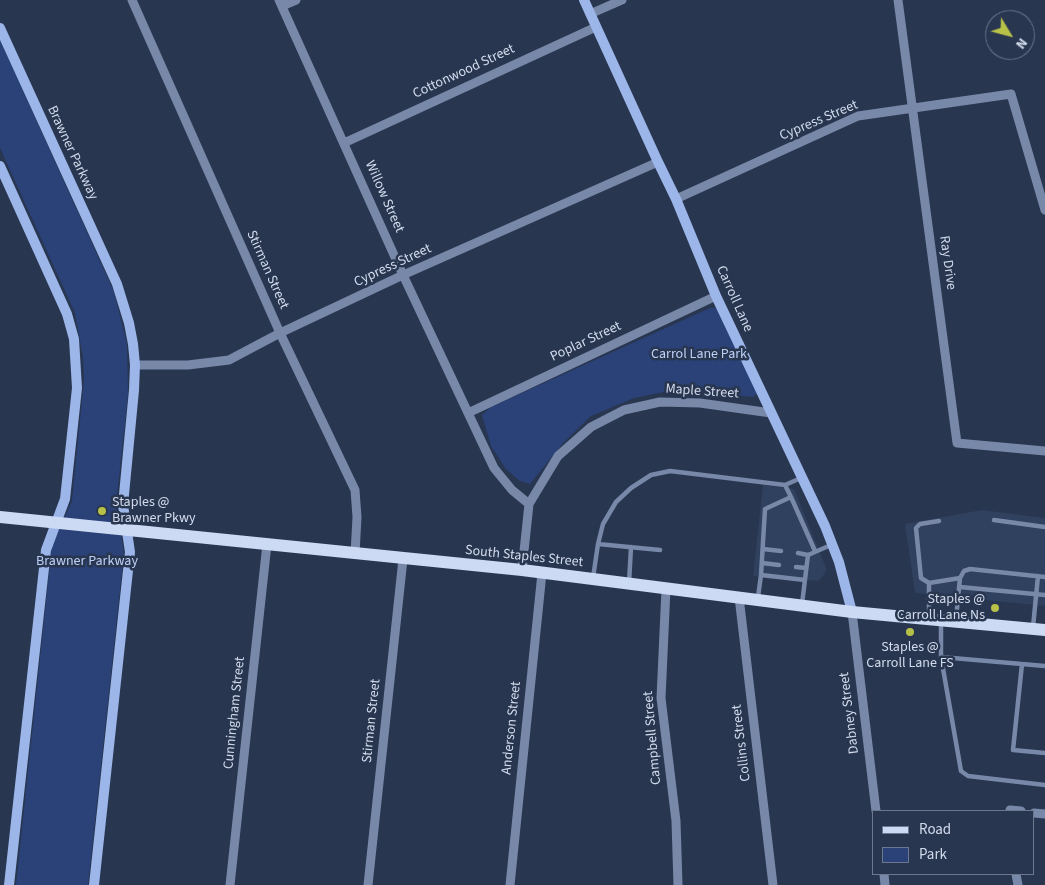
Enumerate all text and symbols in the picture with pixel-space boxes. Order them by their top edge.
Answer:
north arrow [985,10,1035,60]
text: N [1010,34,1032,53]
street label: Cottonwood Street [410,41,518,103]
street label: Cypress Street [777,97,861,145]
street label: Brawner Parkway [43,103,101,203]
street label: Willow Street [361,158,407,236]
street label: Stirman Street [242,228,292,312]
street label: Ray Drive [935,235,959,291]
street label: Cypress Street [352,241,434,291]
street label: Carroll Lane [712,263,756,335]
street label: Poplar Street [548,318,624,366]
park label: Carrol Lane Park [651,347,747,363]
street label: Maple Street [665,381,739,403]
place label: Staples @ Brawner Pkwy [112,495,196,528]
marker: Staples @ Brawner Pkwy [96,505,108,517]
street label: South Staples Street [464,542,584,572]
park label: Brawner Parkway [36,554,138,570]
place label: Staples @ Carroll Lane Ns [897,592,985,624]
marker: Staples @ Carroll Lane Ns [989,602,1001,614]
marker: Staples @ Carroll Lane FS [904,626,916,638]
place label: Staples @ Carroll Lane FS [866,640,954,672]
street label: Cunningham Street [221,656,249,770]
street label: Dabney Street [837,671,863,755]
street label: Stirman Street [359,678,385,764]
street label: Anderson Street [499,680,525,776]
street label: Campbell Street [641,690,665,786]
street label: Collins Street [729,703,755,783]
legend [872,810,1035,875]
text: Road [919,819,951,840]
text: Park [919,844,947,865]

